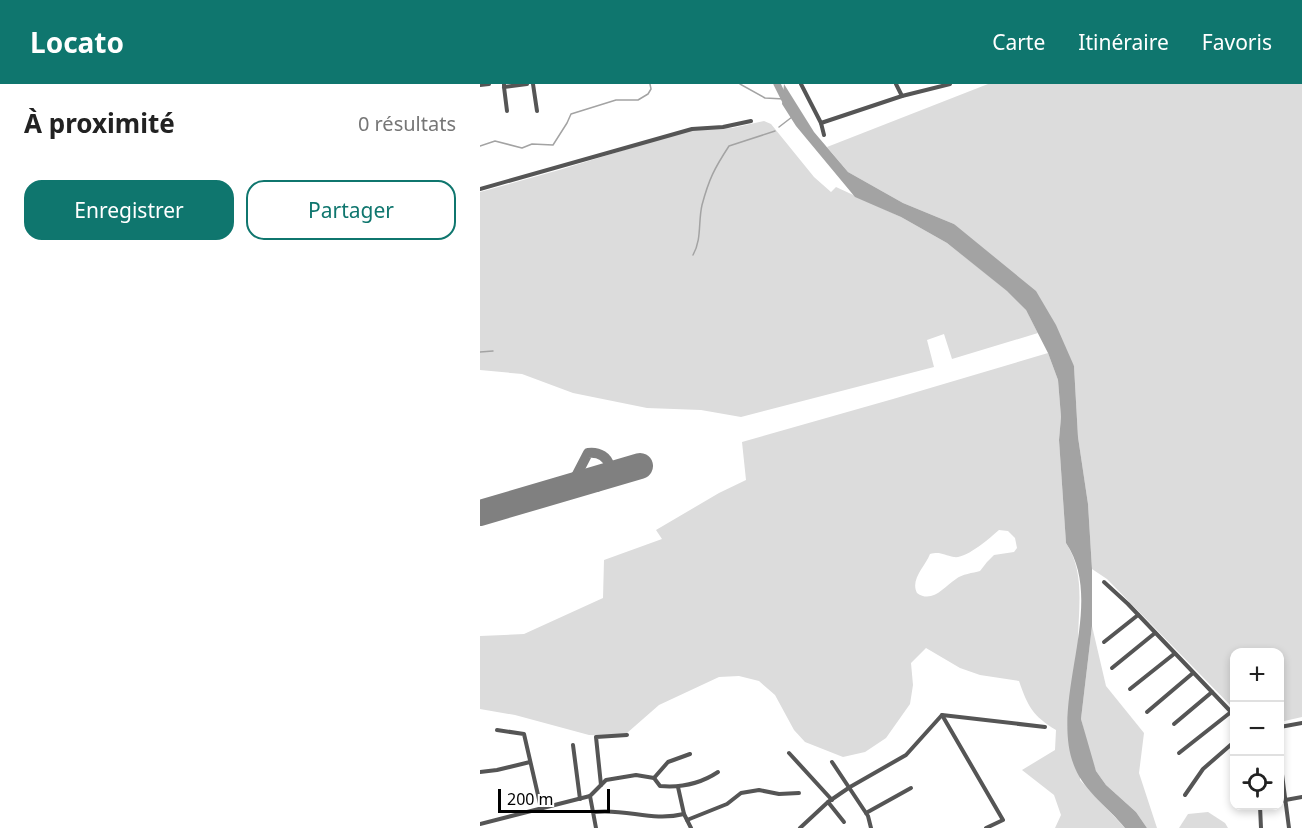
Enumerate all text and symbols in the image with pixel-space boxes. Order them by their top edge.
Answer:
text: Locato [30,23,124,61]
text: Carte [992,28,1045,56]
text: Itinéraire [1078,28,1169,56]
text: Favoris [1202,28,1272,56]
text: À proximité [24,105,175,141]
text: 0 résultats [358,110,456,137]
button: Enregistrer [24,180,234,240]
button: Partager [246,180,456,240]
map controls [1230,648,1284,810]
button: + [1230,648,1284,702]
button: − [1230,702,1284,756]
button: locate [1230,756,1284,810]
scale bar [498,786,610,814]
text: 200 m [507,788,554,810]

